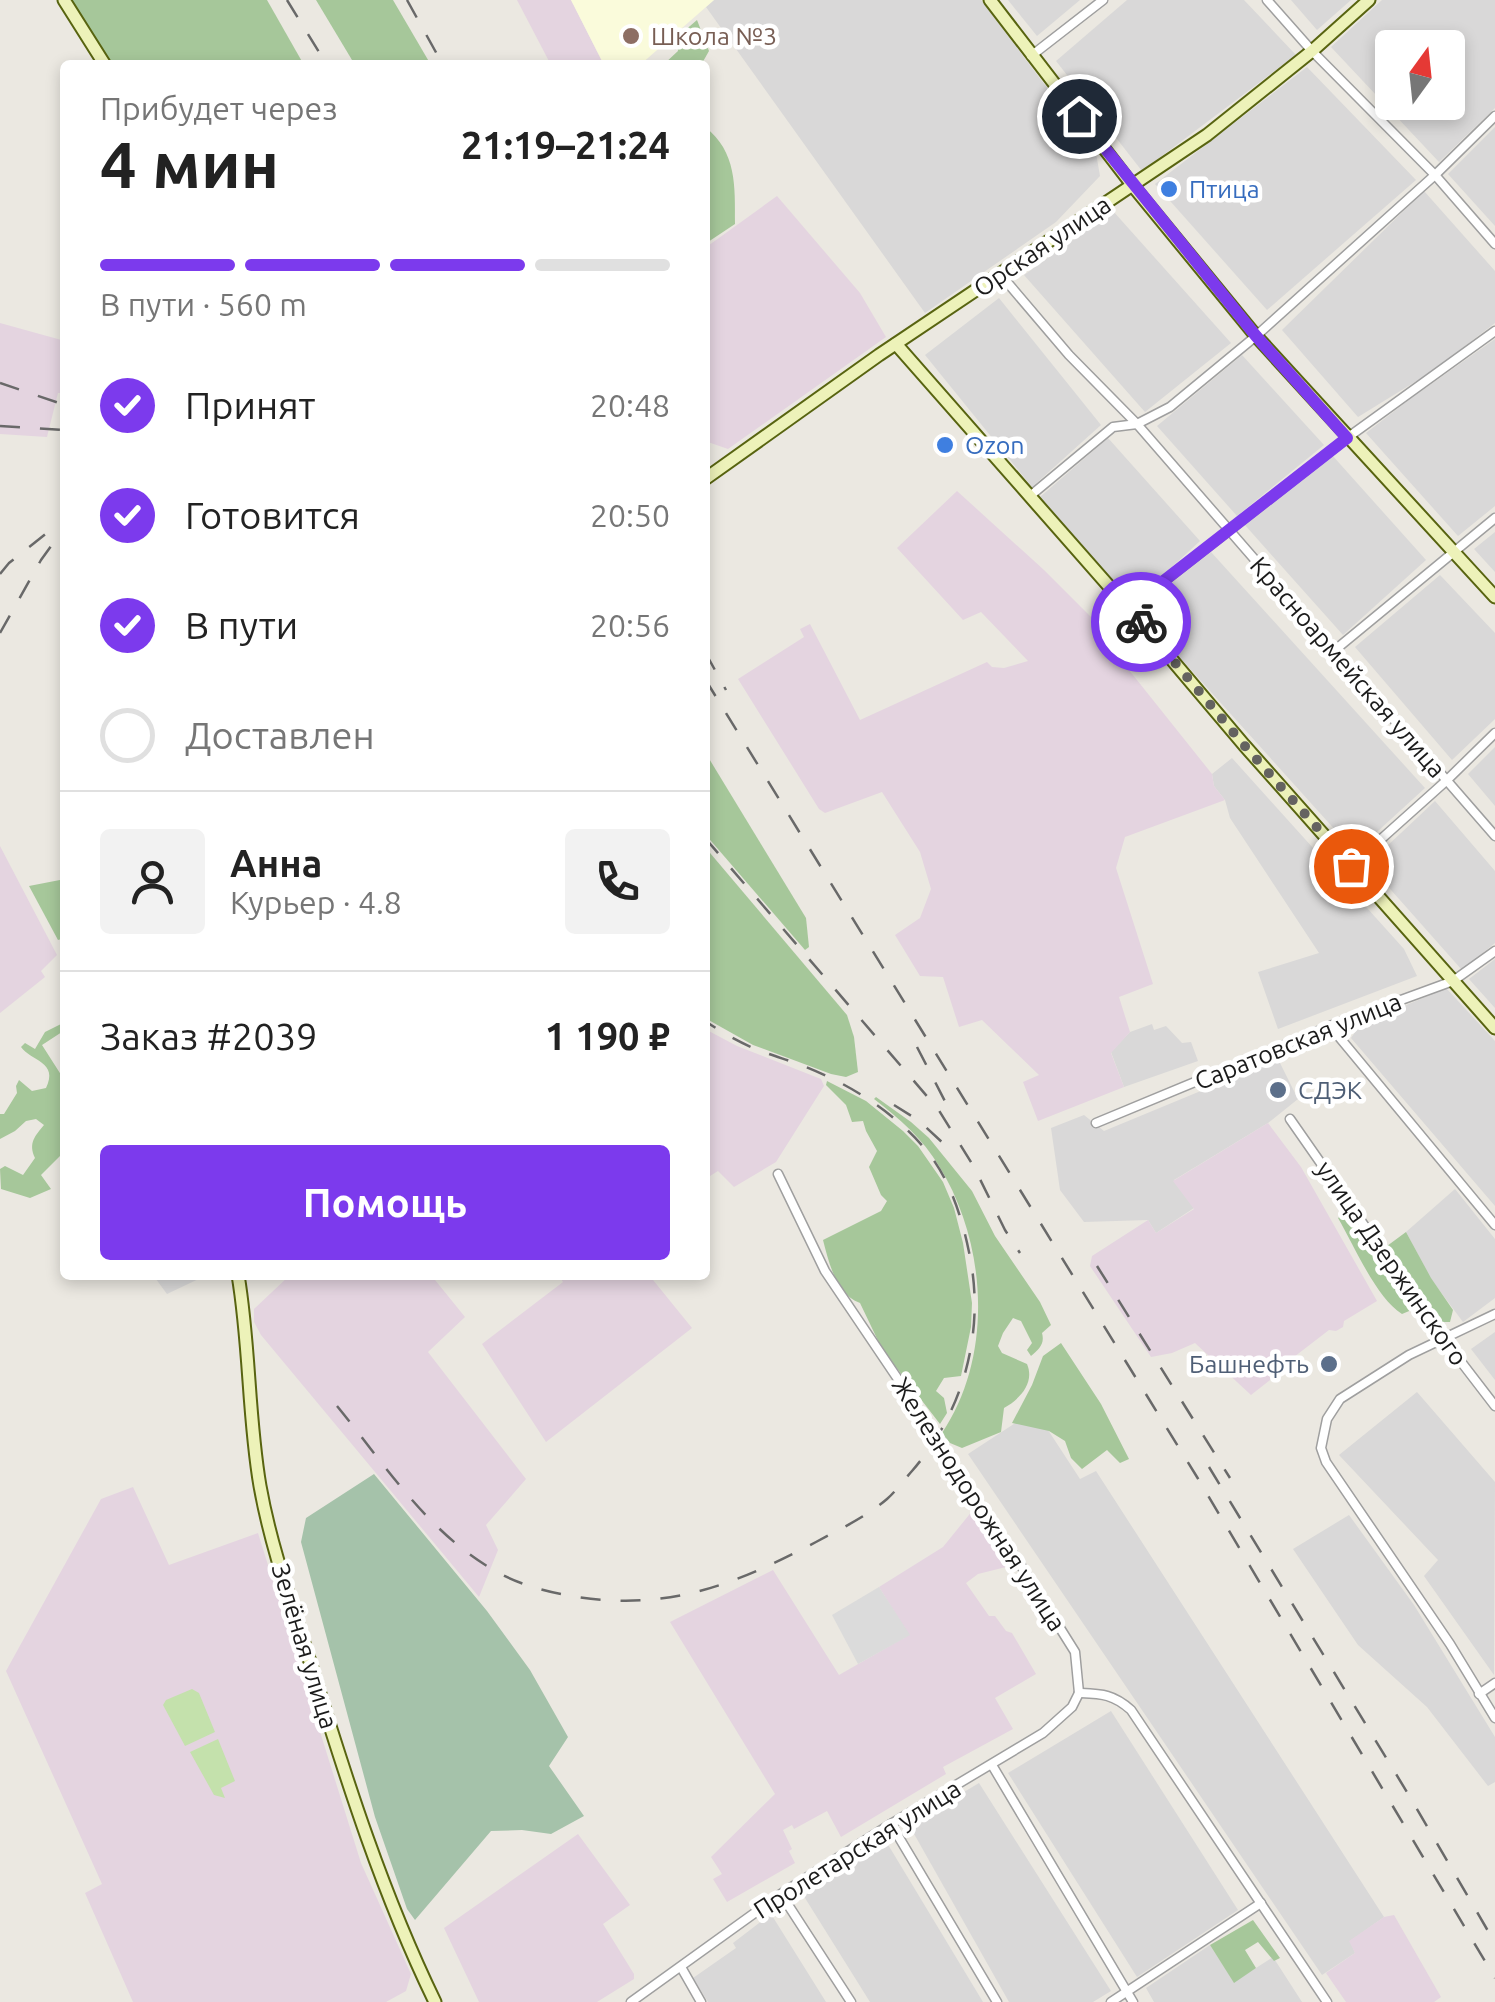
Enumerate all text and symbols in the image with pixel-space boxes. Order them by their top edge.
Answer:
place label: Школа №3 [651,22,777,50]
marker: Школа №3 [620,25,642,47]
north arrow [1375,30,1465,120]
map controls [1375,30,1465,120]
pin [1037,74,1122,159]
icon: home [1052,89,1107,144]
text: Прибудет через [100,90,338,126]
text: 21:19–21:24 [461,124,670,166]
text: 4 мин [100,127,279,200]
place label: Птица [1189,175,1260,203]
marker: Птица [1158,178,1180,200]
street label: Орская улица [968,190,1116,302]
text: В пути · 560 m [100,286,307,322]
icon: check [100,378,155,433]
text: Принят [185,384,315,426]
text: 20:48 [590,387,670,423]
place label: Ozon [965,431,1025,459]
marker: Ozon [934,434,956,456]
icon: check [100,488,155,543]
text: Готовится [185,494,360,536]
text: 20:50 [590,497,670,533]
street label: Красноармейская улица [1245,551,1451,783]
courier [1091,572,1191,672]
icon: bike [1114,595,1169,650]
icon: check [100,598,155,653]
text: В пути [185,604,298,646]
text: 20:56 [590,607,670,643]
text: Доставлен [185,714,375,756]
pin [1309,824,1394,909]
button: person [100,829,205,934]
button: phone [565,829,670,934]
icon: bag [1324,839,1379,894]
text: Анна [230,842,322,884]
text: Курьер · 4.8 [230,884,402,920]
street label: Саратовская улица [1191,987,1405,1095]
text: Заказ #2039 [100,1015,318,1057]
text: 1 190 ₽ [545,1015,670,1057]
place label: СДЭК [1298,1076,1362,1104]
marker: СДЭК [1267,1079,1289,1101]
button: Помощь [100,1145,670,1260]
street label: улица Дзержинского [1311,1155,1473,1371]
place label: Башнефть [1189,1350,1309,1378]
marker: Башнефть [1318,1353,1340,1375]
street label: Железнодорожная улица [887,1372,1071,1636]
street label: Зелёная улица [267,1560,343,1732]
street label: Пролетарская улица [748,1774,966,1924]

